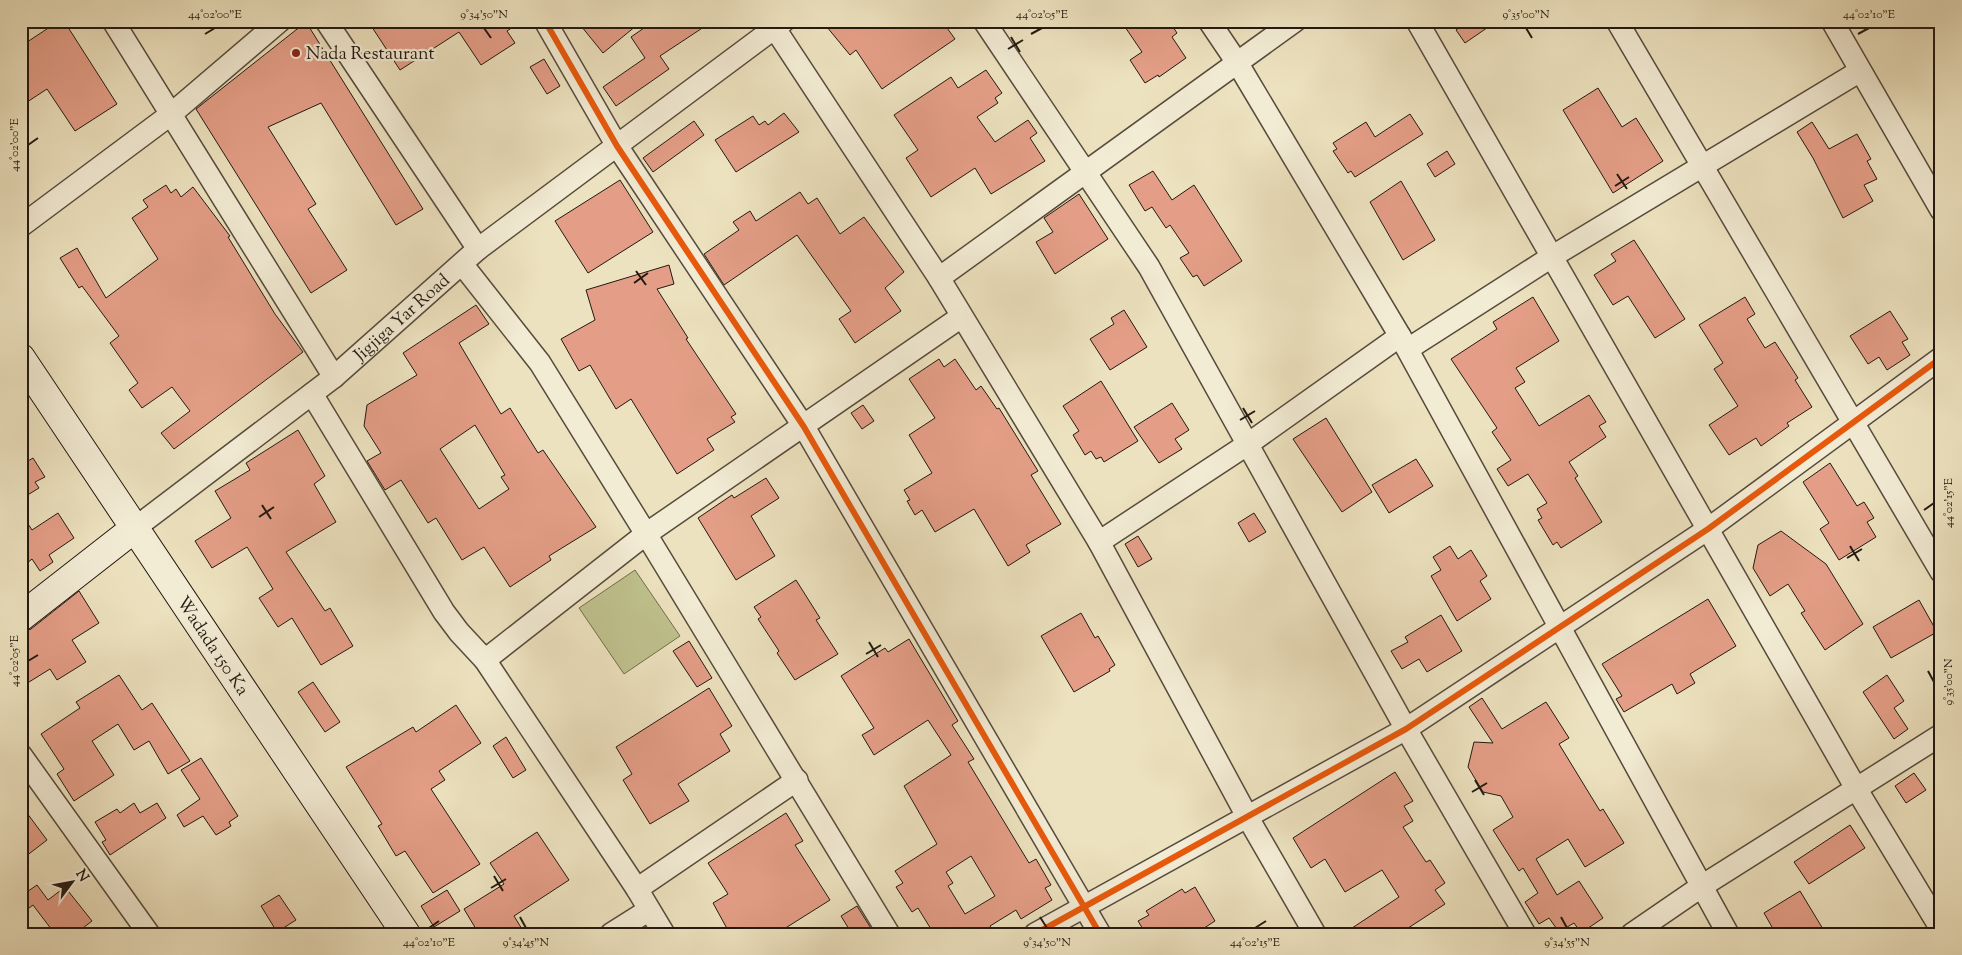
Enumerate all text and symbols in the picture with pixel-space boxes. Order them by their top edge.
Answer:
text: 44°02'00"E [188,6,243,24]
text: 9°34'50"N [460,6,508,24]
text: 44°02'05"E [1016,6,1069,24]
text: 9°35'00"N [1502,6,1550,24]
text: 44°02'10"E [1843,6,1896,24]
place label: Nada Restaurant [306,42,435,68]
marker: Nada Restaurant [290,47,302,59]
text: 44°02'00"E [6,117,24,172]
street label: Jigjiga Yar Road [348,269,457,369]
text: 44°02'15"E [1940,477,1958,528]
street label: Wadada 150 Ka [169,592,254,702]
text: 44°02'05"E [6,634,24,687]
text: 9°35'00"N [1940,658,1958,706]
north arrow [48,858,98,908]
text: N [70,866,93,886]
text: 44°02'10"E [403,934,456,952]
text: 9°34'45"N [503,934,550,952]
text: 9°34'50"N [1023,934,1071,952]
text: 44°02'15"E [1230,934,1281,952]
text: 9°34'55"N [1544,934,1590,952]

